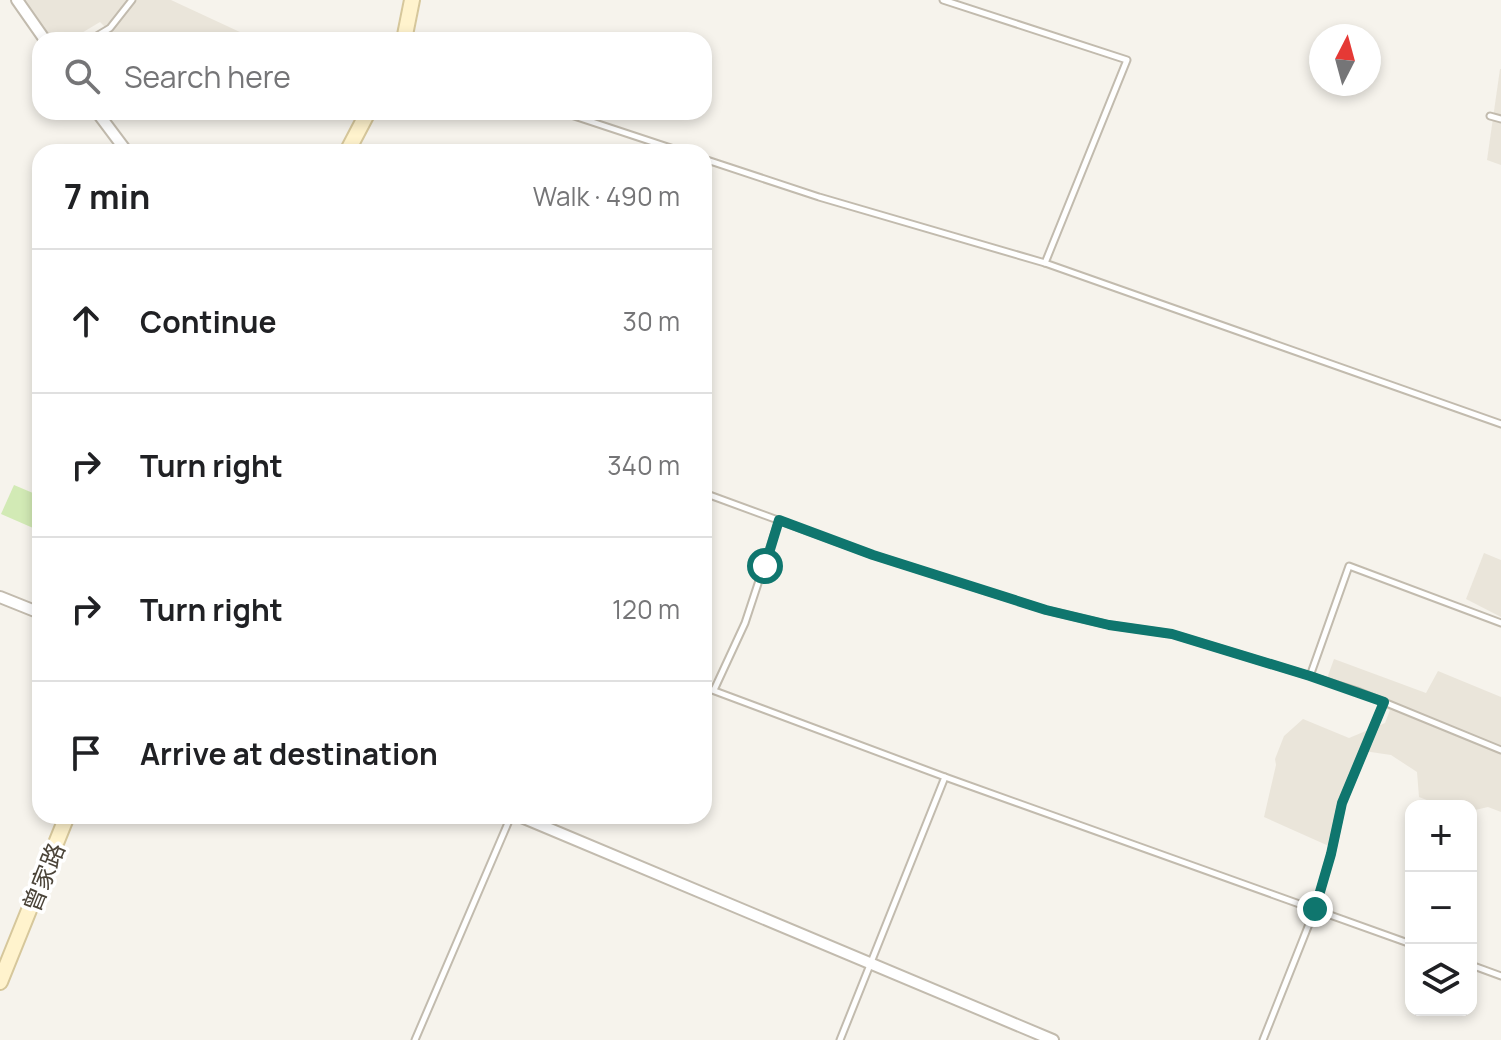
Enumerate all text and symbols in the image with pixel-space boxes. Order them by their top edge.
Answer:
north arrow [1309,24,1381,96]
search box [32,32,712,120]
icon: search [60,54,104,98]
text: Search here [124,56,291,97]
text: 7 min [64,173,150,219]
text: Walk · 490 m [533,178,680,214]
icon: ahead [64,299,108,343]
text: Continue [140,301,276,342]
text: 30 m [623,303,680,339]
icon: right [64,443,108,487]
text: Turn right [140,445,283,486]
text: 340 m [607,447,680,483]
route start [747,548,783,584]
icon: right [64,587,108,631]
text: Turn right [140,589,283,630]
text: 120 m [612,591,680,627]
icon: arrive [64,731,108,775]
text: Arrive at destination [140,733,438,774]
map controls [1405,800,1477,1016]
button: + [1405,800,1477,872]
street label: 曾家路 [14,837,72,917]
button: − [1405,872,1477,944]
route end [1297,891,1333,927]
button: layers [1405,944,1477,1016]

